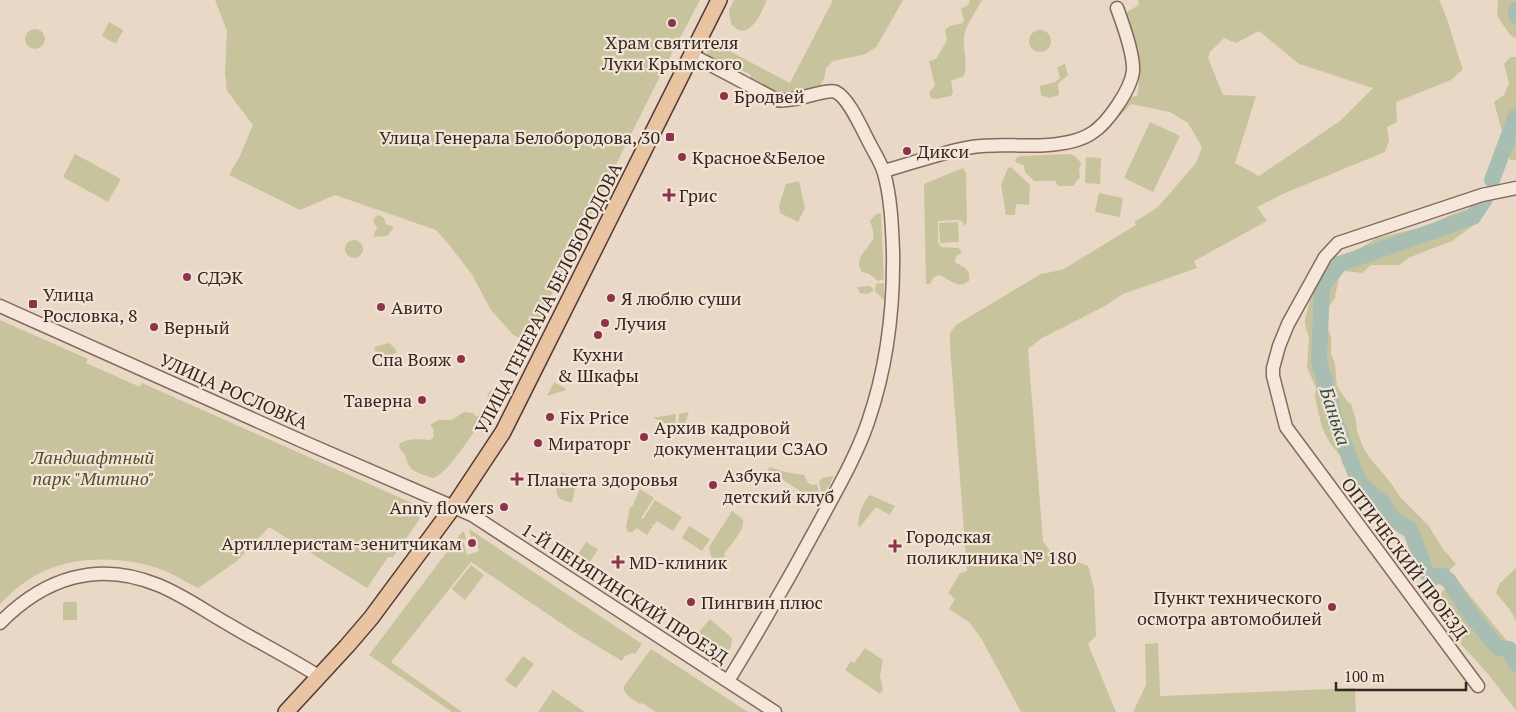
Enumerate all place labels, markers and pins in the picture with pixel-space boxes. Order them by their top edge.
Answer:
marker: Храм святителя Луки Крымского [666,17,678,29]
place label: Храм святителя Луки Крымского [601,30,742,75]
place label: Бродвей [734,84,804,108]
marker: Бродвей [718,90,730,102]
place label: Улица Генерала Белобородова, 30 [379,125,660,149]
marker: Улица Генерала Белобородова, 30 [664,131,676,143]
place label: Дикси [917,139,969,163]
place label: Красное&Белое [692,145,825,169]
marker: Дикси [901,145,913,157]
marker: Красное&Белое [676,151,688,163]
place label: Грис [679,183,717,207]
marker: Грис [663,189,675,201]
place label: СДЭК [197,265,244,289]
marker: СДЭК [181,271,193,283]
place label: Улица Рословка, 8 [43,282,138,327]
place label: Я люблю суши [621,286,742,310]
marker: Я люблю суши [605,292,617,304]
place label: Авито [391,295,443,319]
marker: Улица Рословка, 8 [27,298,39,310]
marker: Авито [375,301,387,313]
place label: Лучия [614,311,667,335]
place label: Верный [164,315,230,339]
marker: Лучия [599,317,611,329]
marker: Верный [148,321,160,333]
marker: Кухни & Шкафы [592,329,604,341]
place label: Кухни & Шкафы [557,342,639,387]
place label: Спа Вояж [372,347,451,371]
marker: Спа Вояж [455,353,467,365]
place label: Таверна [343,388,412,412]
marker: Таверна [416,394,428,406]
place label: Fix Price [560,405,629,429]
marker: Fix Price [544,411,556,423]
place label: Архив кадровой документации СЗАО [654,415,828,460]
place label: Мираторг [548,431,631,455]
marker: Архив кадровой документации СЗАО [638,431,650,443]
marker: Мираторг [532,437,544,449]
place label: Азбука детский клуб [723,463,834,508]
place label: Планета здоровья [527,467,678,491]
marker: Планета здоровья [511,473,523,485]
marker: Азбука детский клуб [707,479,719,491]
place label: Anny flowers [389,495,494,519]
marker: Anny flowers [498,501,510,513]
place label: Городская поликлиника № 180 [906,524,1077,569]
place label: Артиллеристам-зенитчикам [221,531,462,555]
marker: Артиллеристам-зенитчикам [466,537,478,549]
marker: Городская поликлиника № 180 [888,539,902,553]
place label: MD-клиник [629,550,728,574]
marker: MD-клиник [611,555,625,569]
place label: Пункт технического осмотра автомобилей [1137,585,1322,630]
place label: Пингвин плюс [701,590,823,614]
marker: Пингвин плюс [685,596,697,608]
marker: Пункт технического осмотра автомобилей [1326,601,1338,613]

